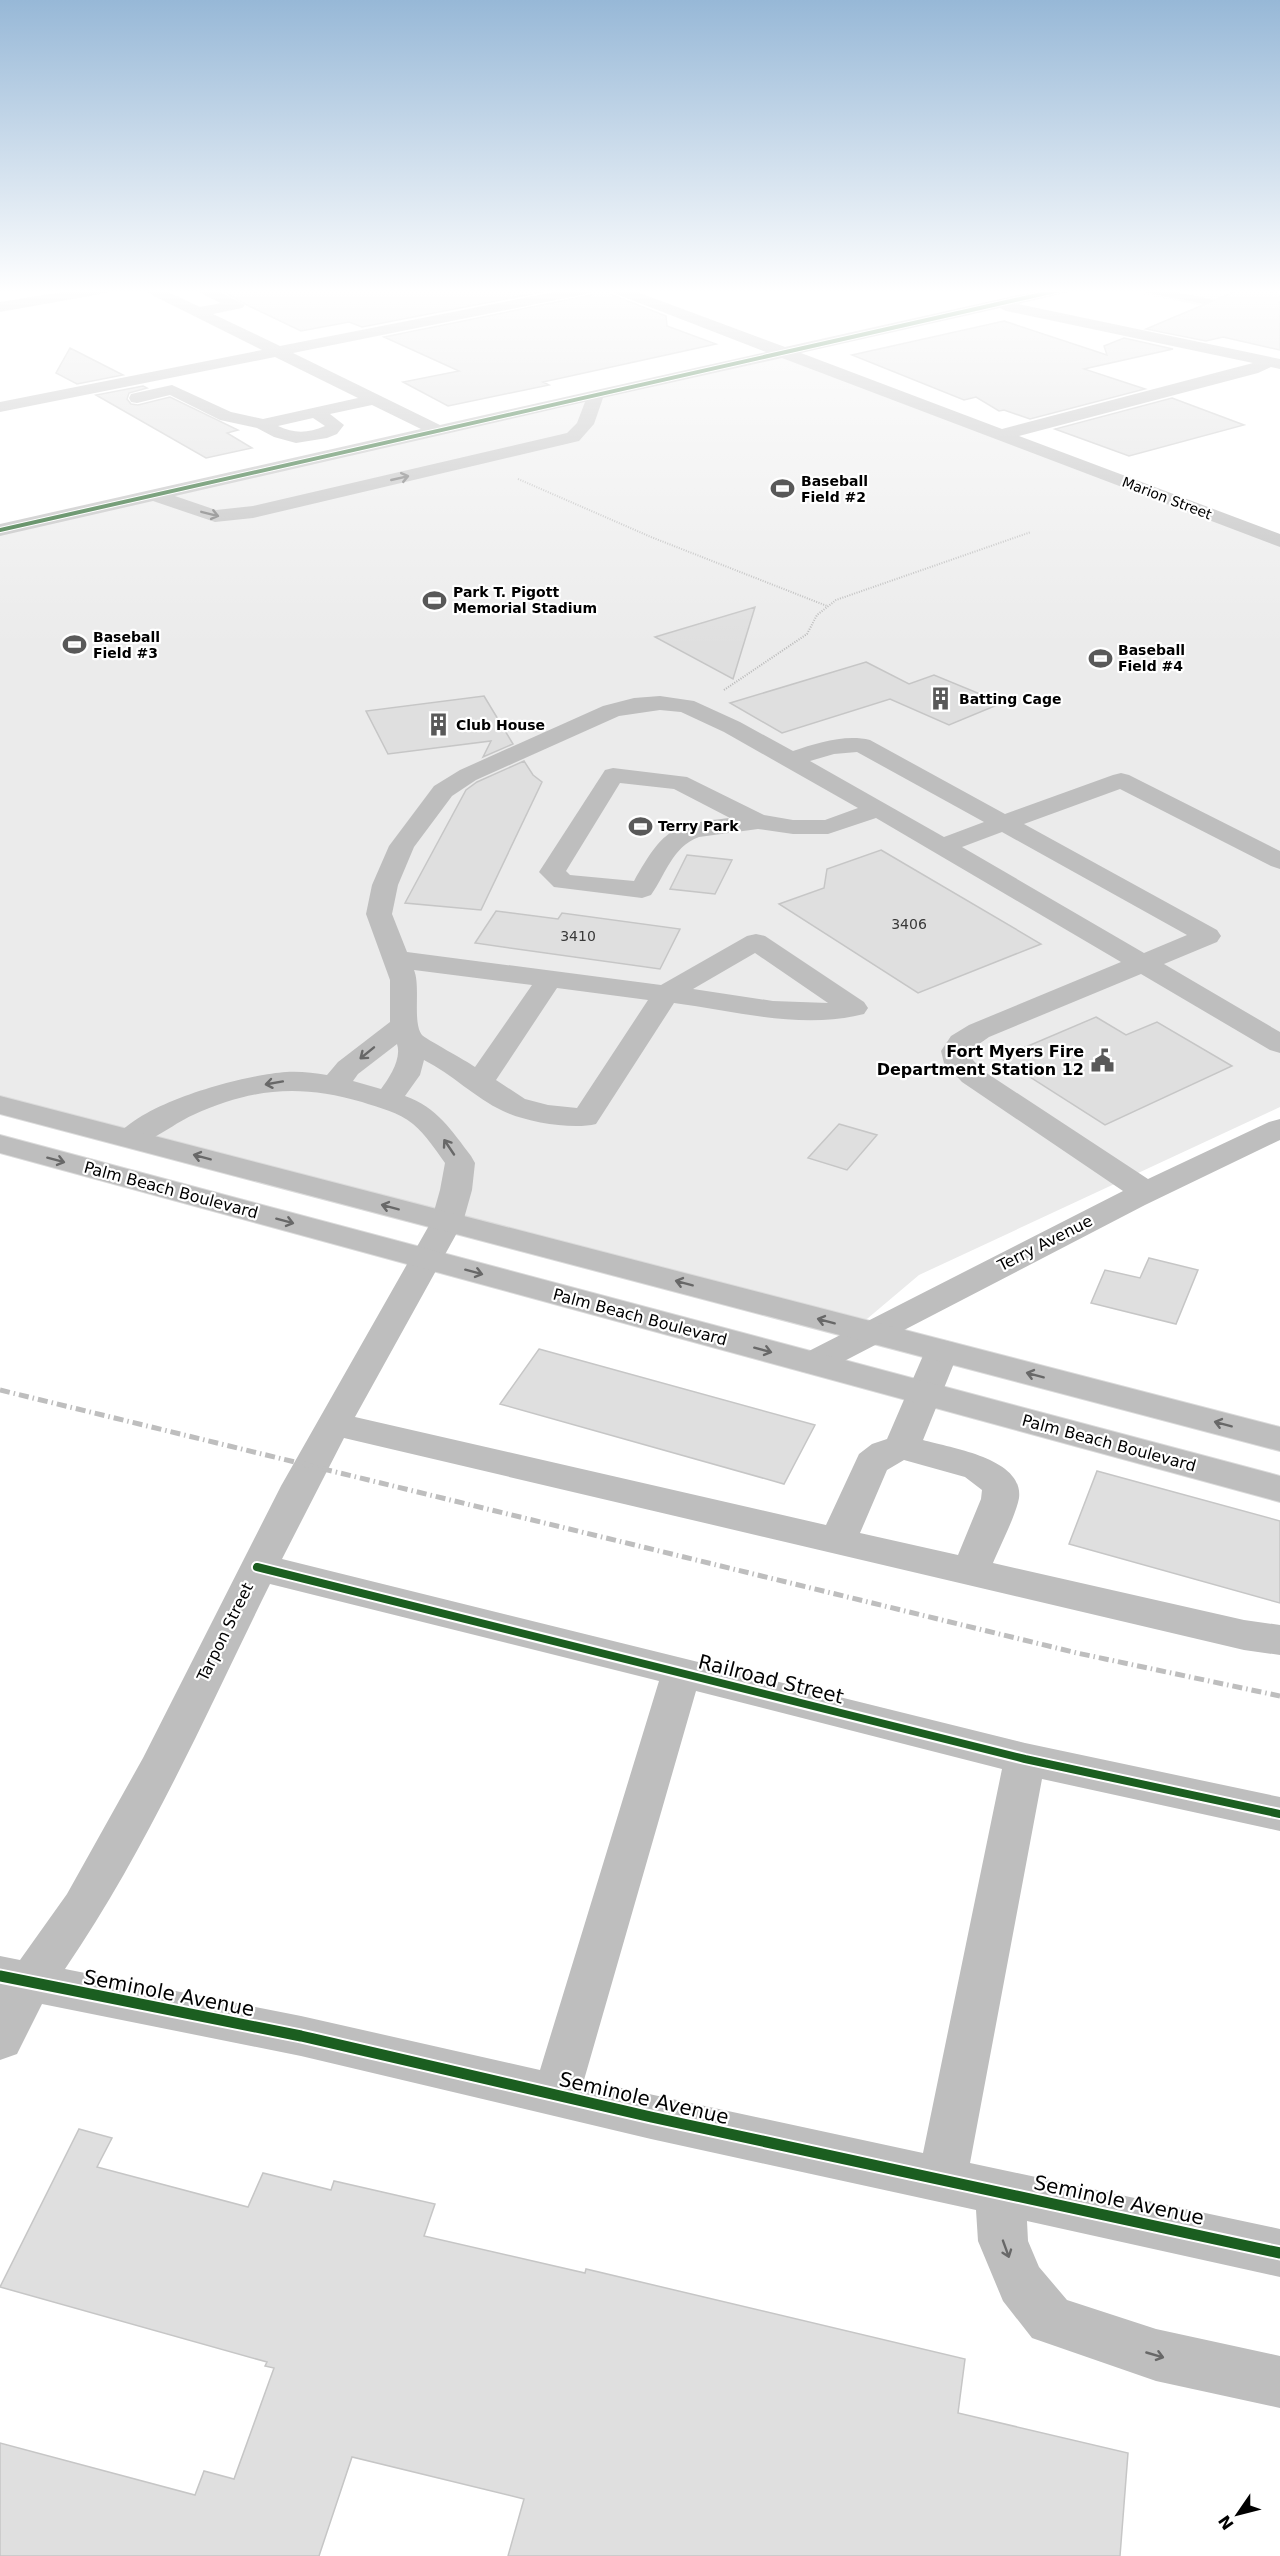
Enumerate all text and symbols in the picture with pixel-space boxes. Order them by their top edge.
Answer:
one-way arrow [390,472,409,483]
place label: Baseball Field #2 [801,473,868,505]
street label: Marion Street [1120,474,1215,523]
sports icon: Baseball Field #2 [770,476,796,502]
one-way arrow [200,508,219,520]
place label: Park T. Pigott Memorial Stadium [453,584,597,616]
sports icon: Park T. Pigott Memorial Stadium [422,587,448,613]
place label: Baseball Field #3 [93,629,160,661]
sports icon: Baseball Field #3 [62,632,88,658]
place label: Baseball Field #4 [1118,642,1185,674]
sports icon: Baseball Field #4 [1087,645,1113,671]
building icon: Batting Cage [928,686,954,712]
place label: Batting Cage [959,691,1061,707]
building icon: Club House [425,712,451,738]
place label: Club House [456,717,545,733]
sports icon: Terry Park [627,813,653,839]
place label: Terry Park [658,818,739,834]
house number: 3406 [891,916,927,932]
house number: 3410 [560,928,596,944]
place label: Fort Myers Fire Department Station 12 [877,1042,1084,1079]
one-way arrow [360,1046,375,1060]
public building icon: Fort Myers Fire Department Station 12 [1089,1047,1115,1073]
one-way arrow [265,1077,285,1088]
one-way arrow [443,1139,455,1156]
one-way arrow [192,1151,211,1163]
one-way arrow [47,1154,66,1166]
street label: Palm Beach Boulevard [82,1158,260,1222]
one-way arrow [381,1200,400,1212]
street label: Terry Avenue [994,1211,1096,1275]
one-way arrow [275,1216,294,1228]
one-way arrow [464,1267,483,1278]
one-way arrow [675,1277,694,1289]
street label: Palm Beach Boulevard [551,1285,729,1349]
one-way arrow [816,1314,835,1326]
one-way arrow [753,1345,772,1356]
one-way arrow [1025,1369,1044,1380]
street label: Palm Beach Boulevard [1020,1411,1198,1475]
one-way arrow [1214,1418,1233,1429]
street label: Tarpon Street [193,1580,257,1685]
street label: Railroad Street [696,1649,846,1709]
street label: Seminole Avenue [82,1965,256,2021]
street label: Seminole Avenue [557,2067,731,2129]
street label: Seminole Avenue [1032,2170,1206,2230]
one-way arrow [1002,2239,1013,2258]
one-way arrow [1146,2349,1165,2361]
north arrow [1208,2484,1268,2544]
text: N [1215,2511,1238,2533]

